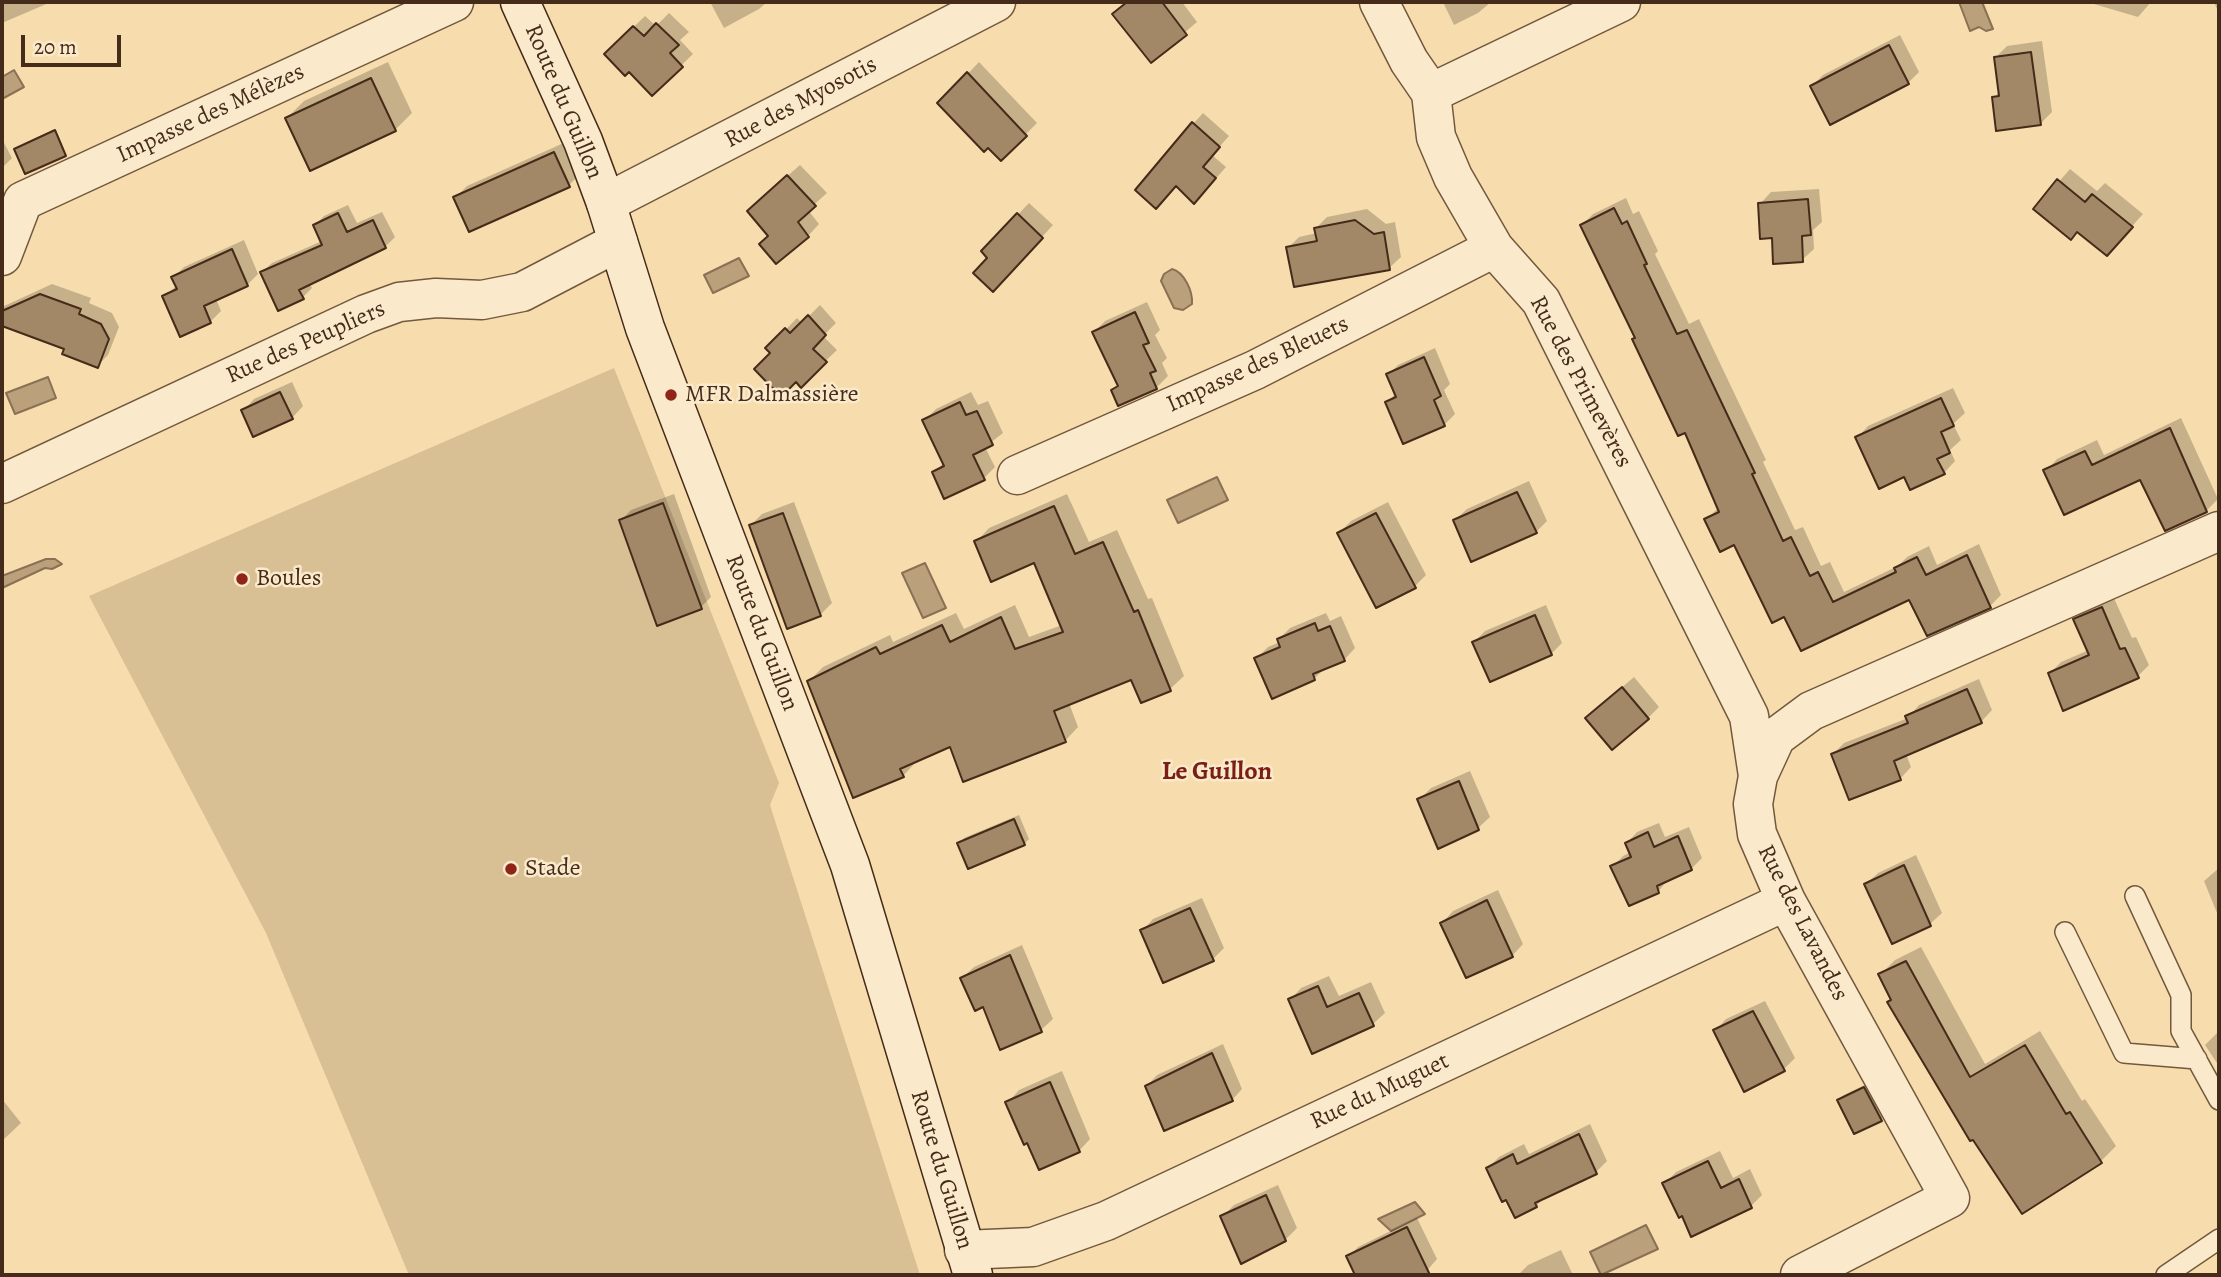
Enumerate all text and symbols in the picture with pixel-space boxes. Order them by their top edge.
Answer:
street label: Route du Guillon [518,20,608,184]
scale bar [24,21,124,65]
text: 20 m [34,33,77,61]
street label: Rue des Myosotis [720,51,882,155]
street label: Impasse des Mélèzes [113,58,309,170]
street label: Rue des Primevères [1523,291,1637,473]
street label: Rue des Peupliers [222,295,390,391]
street label: Impasse des Bleuets [1162,310,1354,420]
place label: MFR Dalmassière [685,381,859,409]
marker: MFR Dalmassière [663,387,679,403]
street label: Route du Guillon [718,551,804,715]
place label: Boules [256,565,321,593]
marker: Boules [234,571,250,587]
district label: Le Guillon [1162,757,1272,789]
street label: Rue des Lavandes [1750,840,1854,1006]
place label: Stade [525,855,580,883]
marker: Stade [503,861,519,877]
street label: Rue du Muguet [1306,1047,1454,1137]
street label: Route du Guillon [903,1087,979,1253]

